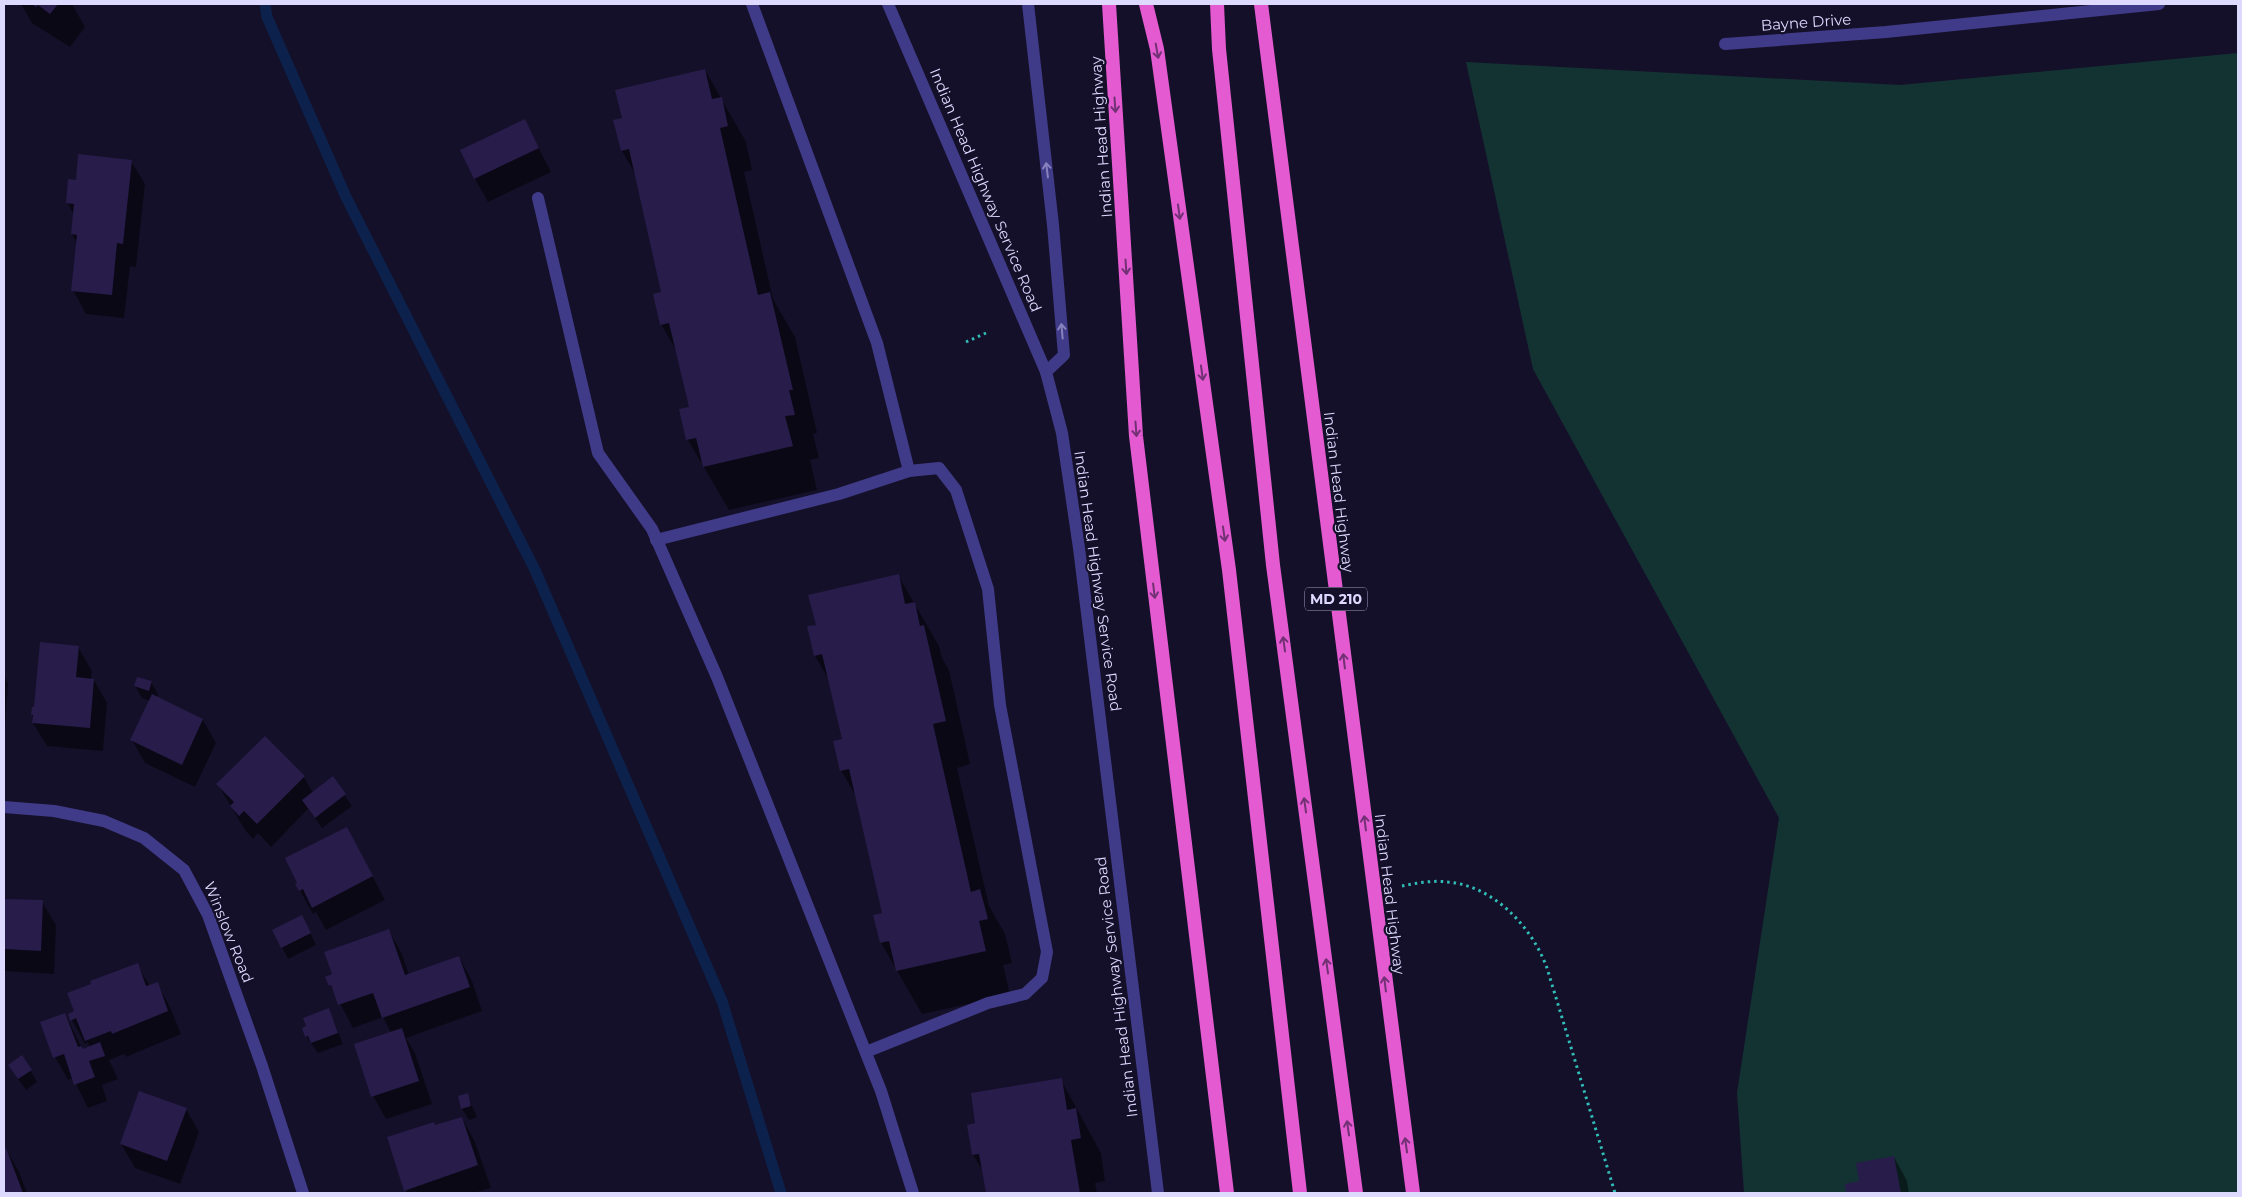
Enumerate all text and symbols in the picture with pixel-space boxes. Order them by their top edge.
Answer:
street label: Bayne Drive [1760,9,1852,35]
one-way arrow [1152,43,1162,59]
street label: Indian Head Highway [1086,55,1116,218]
street label: Indian Head Highway Service Road [926,65,1046,315]
one-way arrow [1111,97,1120,113]
one-way arrow [1042,162,1052,178]
one-way arrow [1174,204,1184,220]
one-way arrow [1121,259,1130,275]
one-way arrow [1057,324,1067,340]
one-way arrow [1197,365,1207,381]
street label: Indian Head Highway [1320,411,1358,574]
one-way arrow [1131,421,1140,437]
street label: Indian Head Highway Service Road [1070,449,1126,713]
one-way arrow [1219,526,1229,542]
one-way arrow [1150,582,1160,598]
road number: MD 210 [1305,588,1367,610]
one-way arrow [1279,637,1289,653]
one-way arrow [1339,654,1349,670]
one-way arrow [1300,798,1310,814]
street label: Indian Head Highway [1371,813,1409,976]
one-way arrow [1360,815,1370,831]
street label: Indian Head Highway Service Road [1091,855,1141,1119]
street label: Winslow Road [200,879,258,985]
one-way arrow [1321,959,1331,975]
one-way arrow [1380,976,1390,992]
one-way arrow [1343,1120,1353,1136]
one-way arrow [1401,1137,1411,1153]

